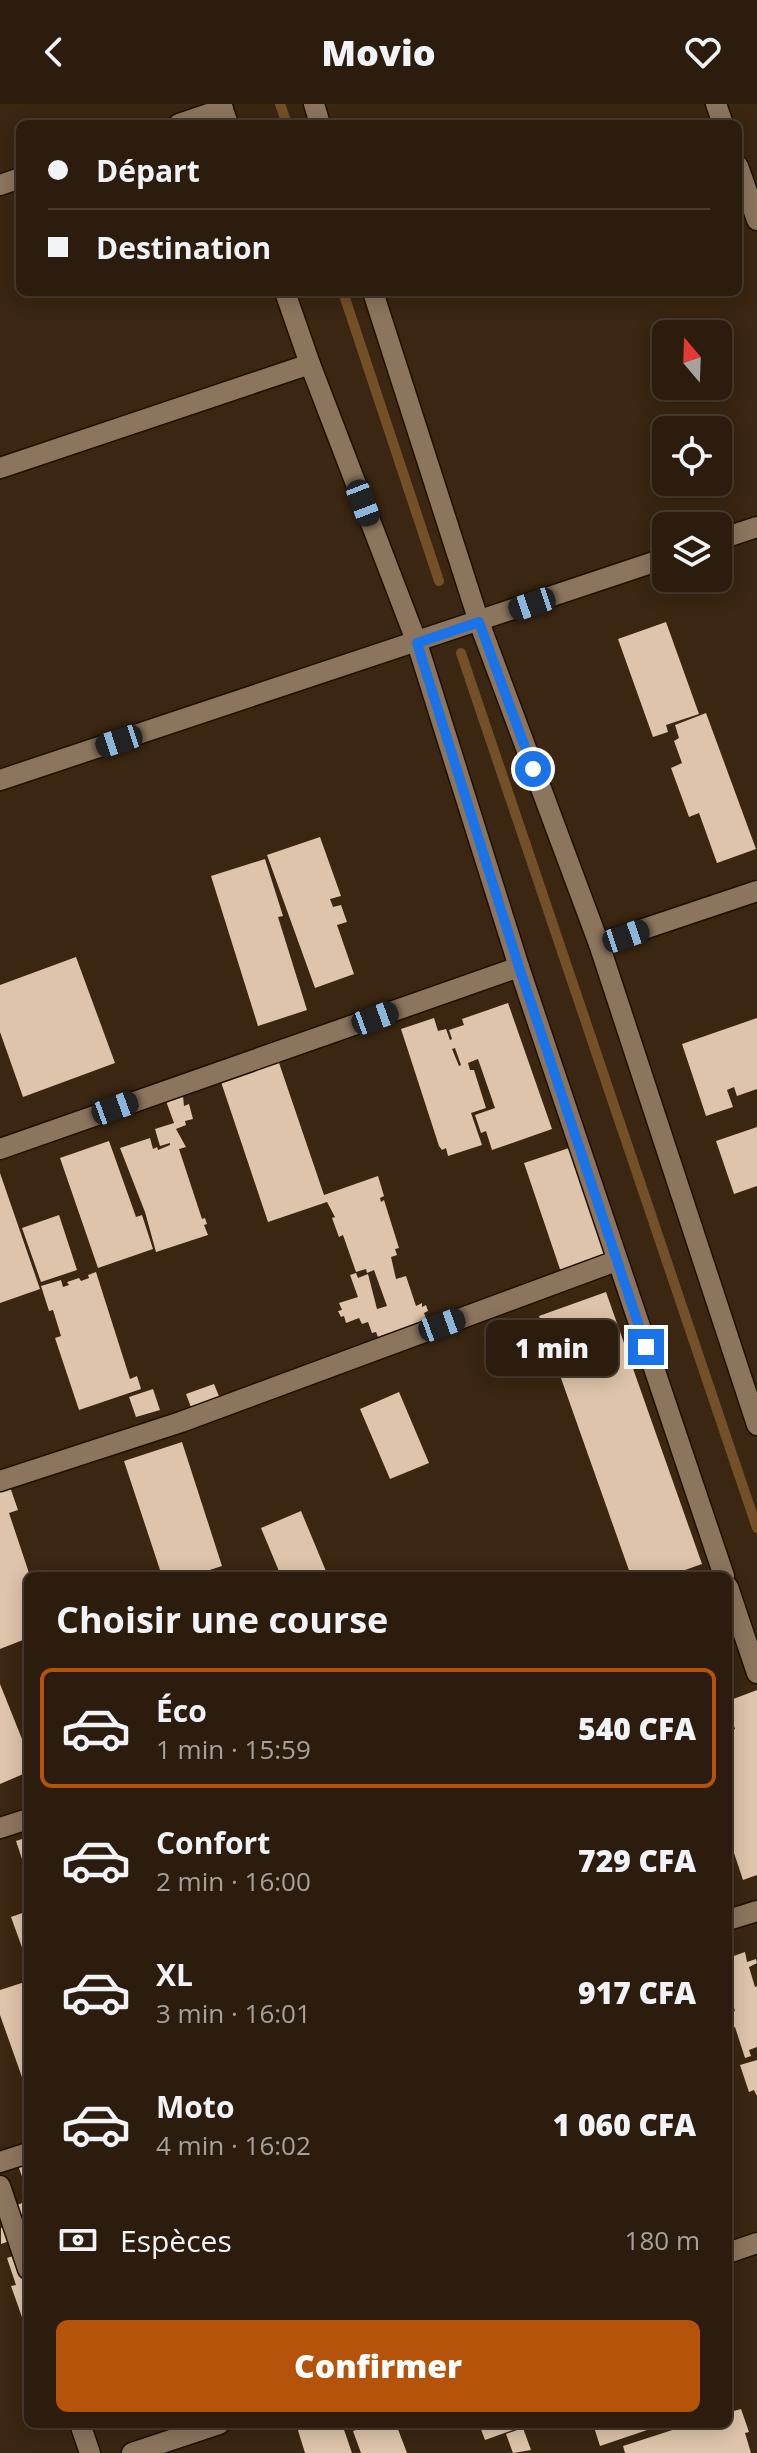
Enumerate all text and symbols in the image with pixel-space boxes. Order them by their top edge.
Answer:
text: Movio [321,28,436,77]
icon: back [32,30,76,74]
icon: heart [681,30,725,74]
text: Départ [96,150,200,191]
text: Destination [96,227,271,268]
north arrow [652,320,732,400]
map controls [652,320,732,592]
button: locate [652,416,732,496]
car [343,476,383,530]
button: layers [652,512,732,592]
car [505,585,559,623]
car [92,722,146,760]
route start [515,751,551,787]
car [599,917,653,955]
car [348,999,402,1037]
car [88,1089,142,1127]
car [415,1306,469,1344]
callout: 1 min [486,1319,618,1375]
route end [628,1329,664,1365]
text: 1 min [515,1330,589,1366]
text: Choisir une course [56,1595,388,1644]
text: Éco [156,1690,207,1731]
icon: car [60,1692,132,1764]
text: 540 CFA [578,1708,696,1749]
text: 1 min · 15:59 [156,1731,311,1767]
text: Confort [156,1822,270,1863]
icon: car [60,1824,132,1896]
text: 729 CFA [578,1840,696,1881]
text: 2 min · 16:00 [156,1863,311,1899]
text: XL [156,1954,193,1995]
icon: car [60,1956,132,2028]
text: 917 CFA [578,1972,696,2013]
text: 3 min · 16:01 [156,1995,311,2031]
text: Moto [156,2086,234,2127]
icon: car [60,2088,132,2160]
text: 1 060 CFA [553,2104,696,2145]
text: 4 min · 16:02 [156,2127,311,2163]
icon: cash [56,2218,100,2262]
text: Espèces [120,2220,232,2261]
text: 180 m [625,2222,700,2258]
button: Confirmer [56,2320,700,2412]

